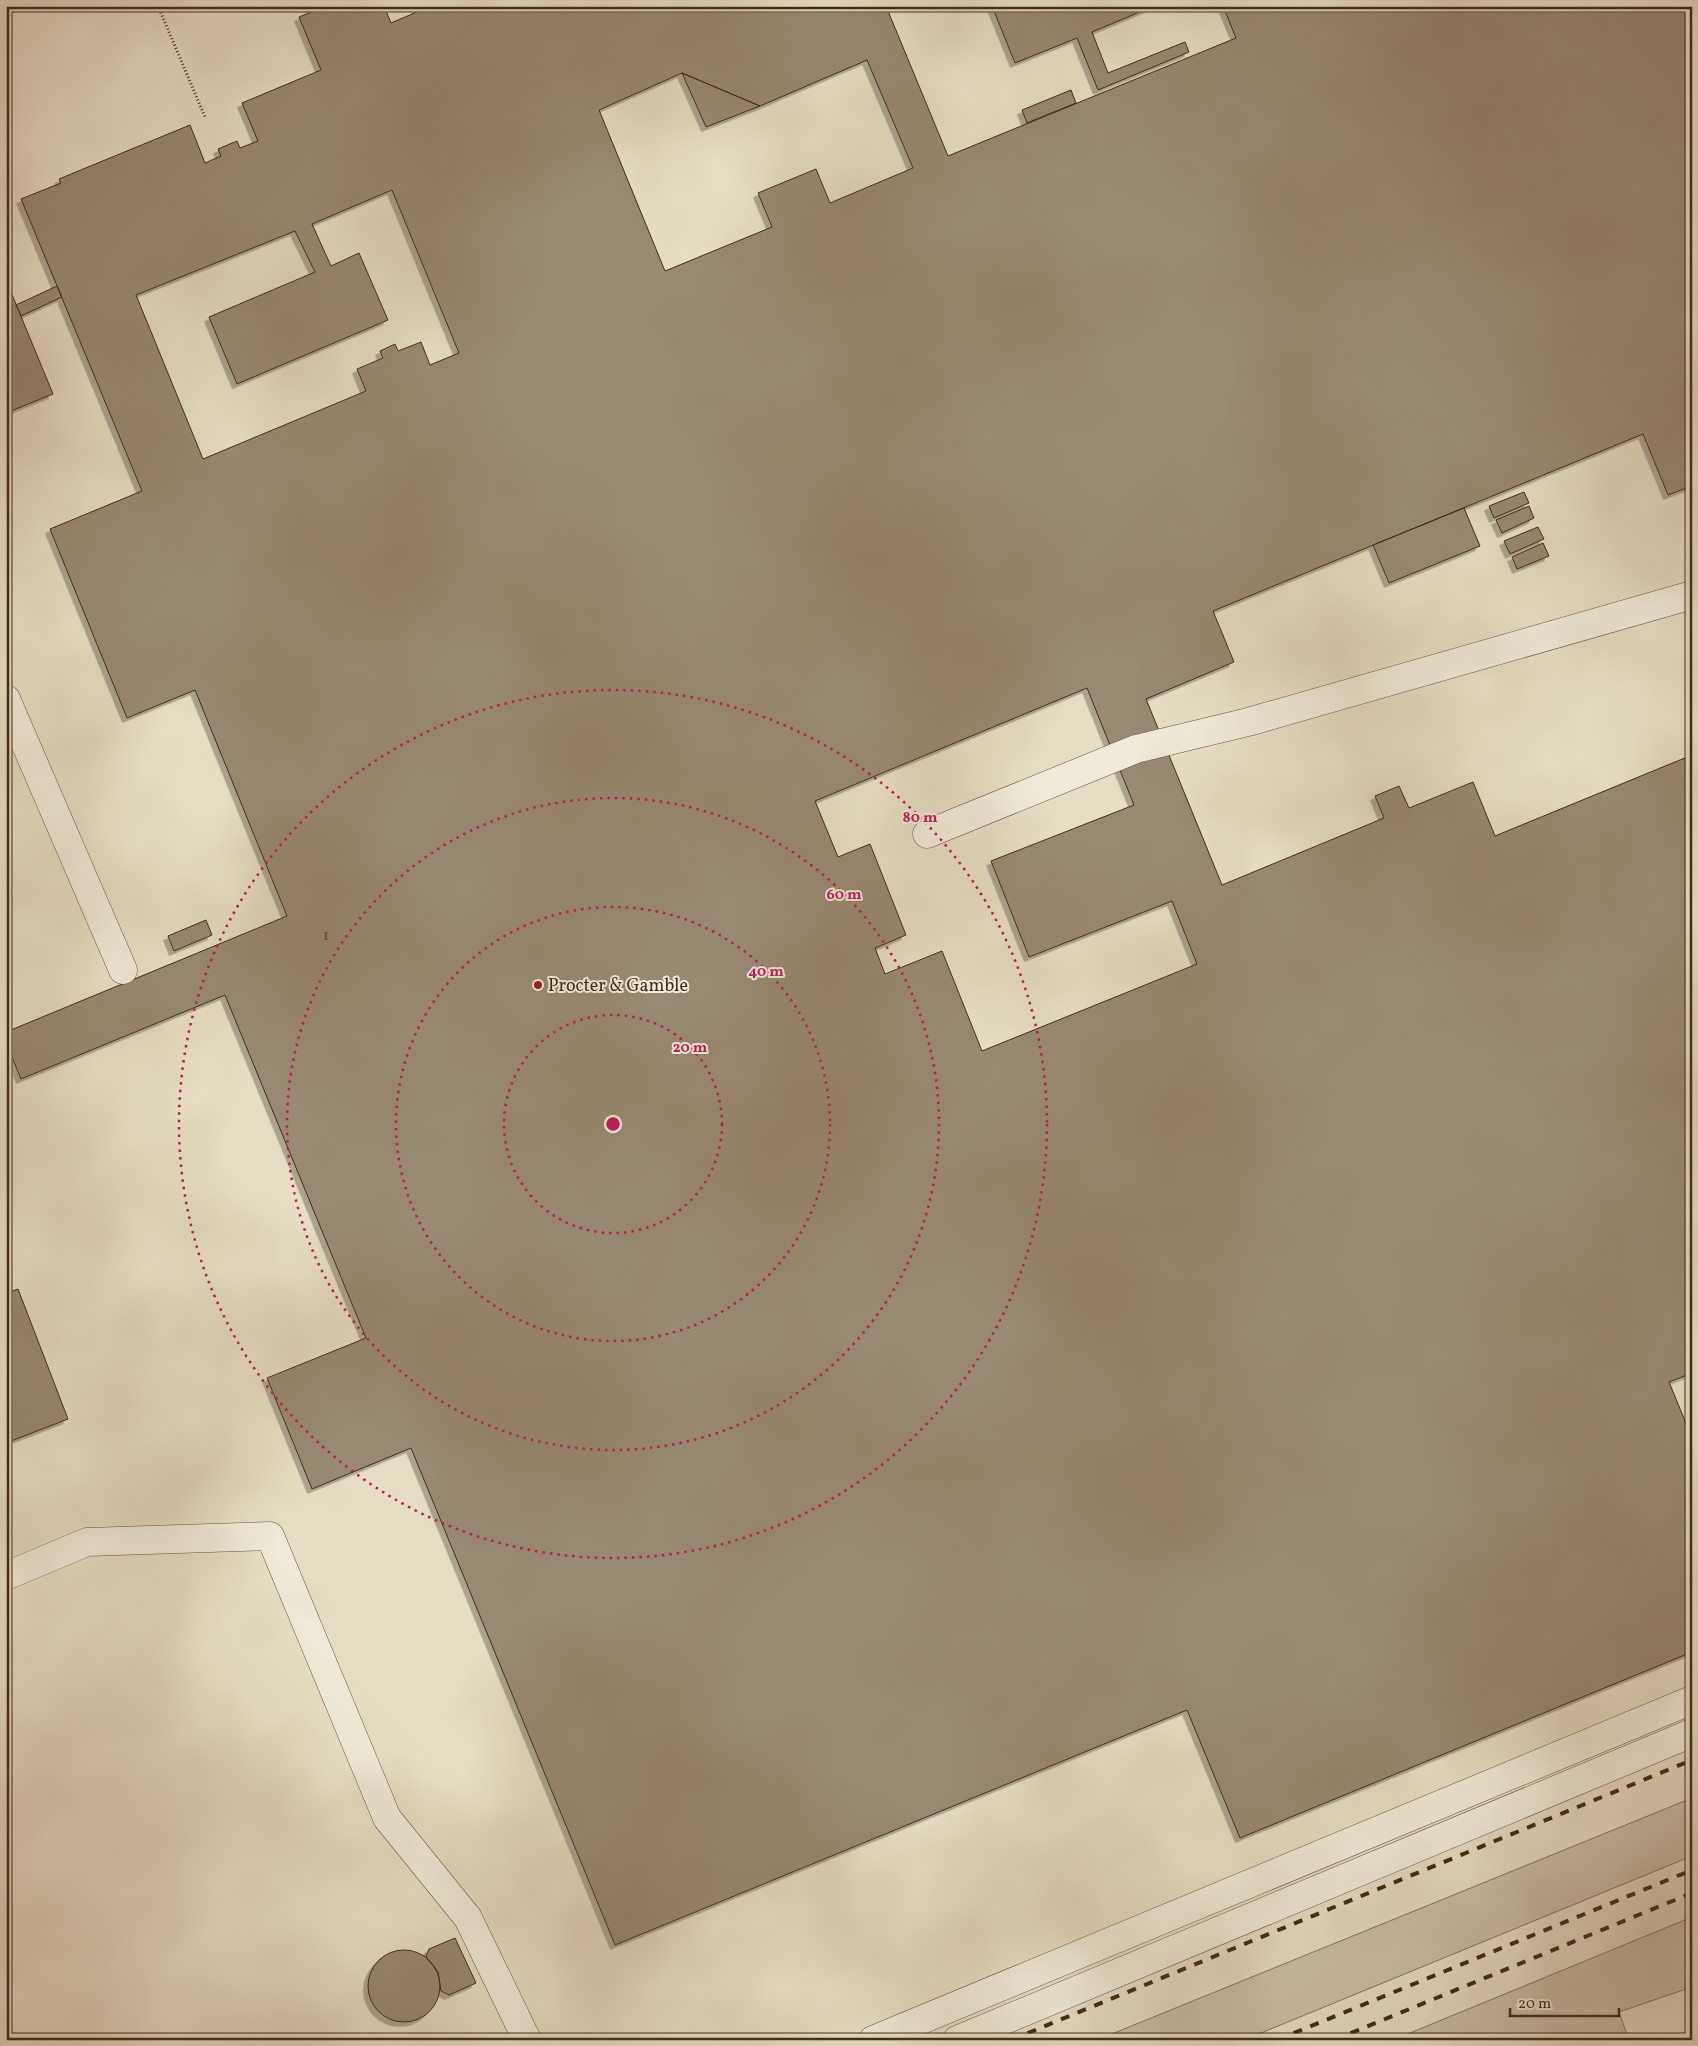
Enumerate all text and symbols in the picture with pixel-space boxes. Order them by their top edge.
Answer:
text: 80 m [903,808,938,829]
text: 60 m [827,885,862,906]
house number: 1 [323,926,329,947]
text: 40 m [748,962,784,983]
place label: Procter & Gamble [548,974,688,999]
marker: Procter & Gamble [532,979,544,991]
text: 20 m [673,1038,708,1059]
centre of rings [604,1115,622,1133]
scale bar [1510,1986,1619,2018]
text: 20 m [1518,1994,1551,2015]

